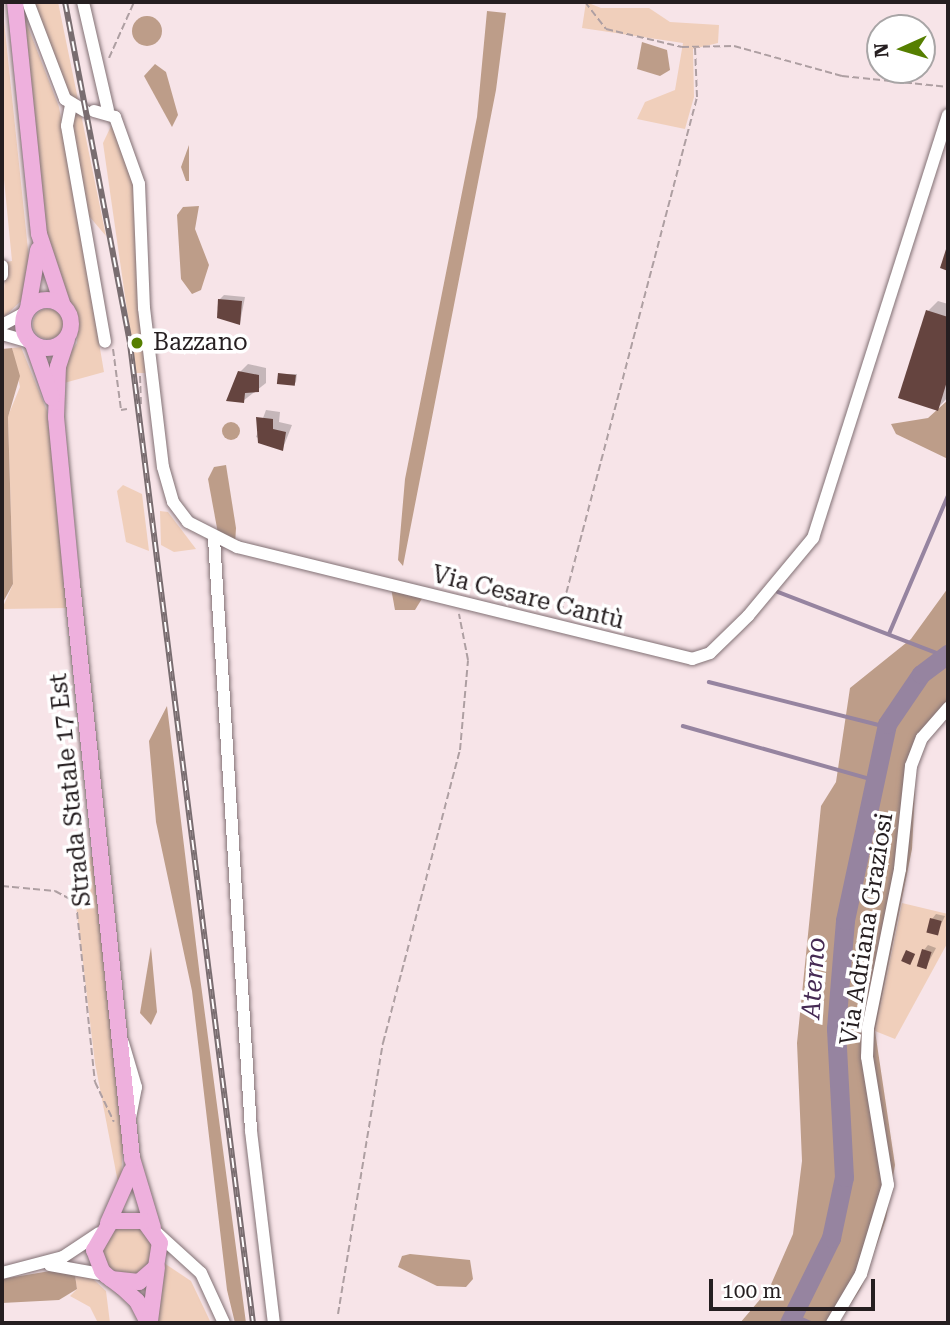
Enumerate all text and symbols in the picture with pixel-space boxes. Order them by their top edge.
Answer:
north arrow [866,14,936,84]
text: N [870,42,894,58]
place label: Bazzano [153,329,248,357]
marker: Bazzano [127,333,147,353]
street label: Via Cesare Cantù [429,560,627,636]
street label: Strada Statale 17 Est [44,672,98,908]
street label: Via Adriana Graziosi [834,811,900,1047]
water label: Aterno [796,936,832,1020]
scale bar [712,1266,878,1310]
text: 100 m [722,1279,782,1303]

